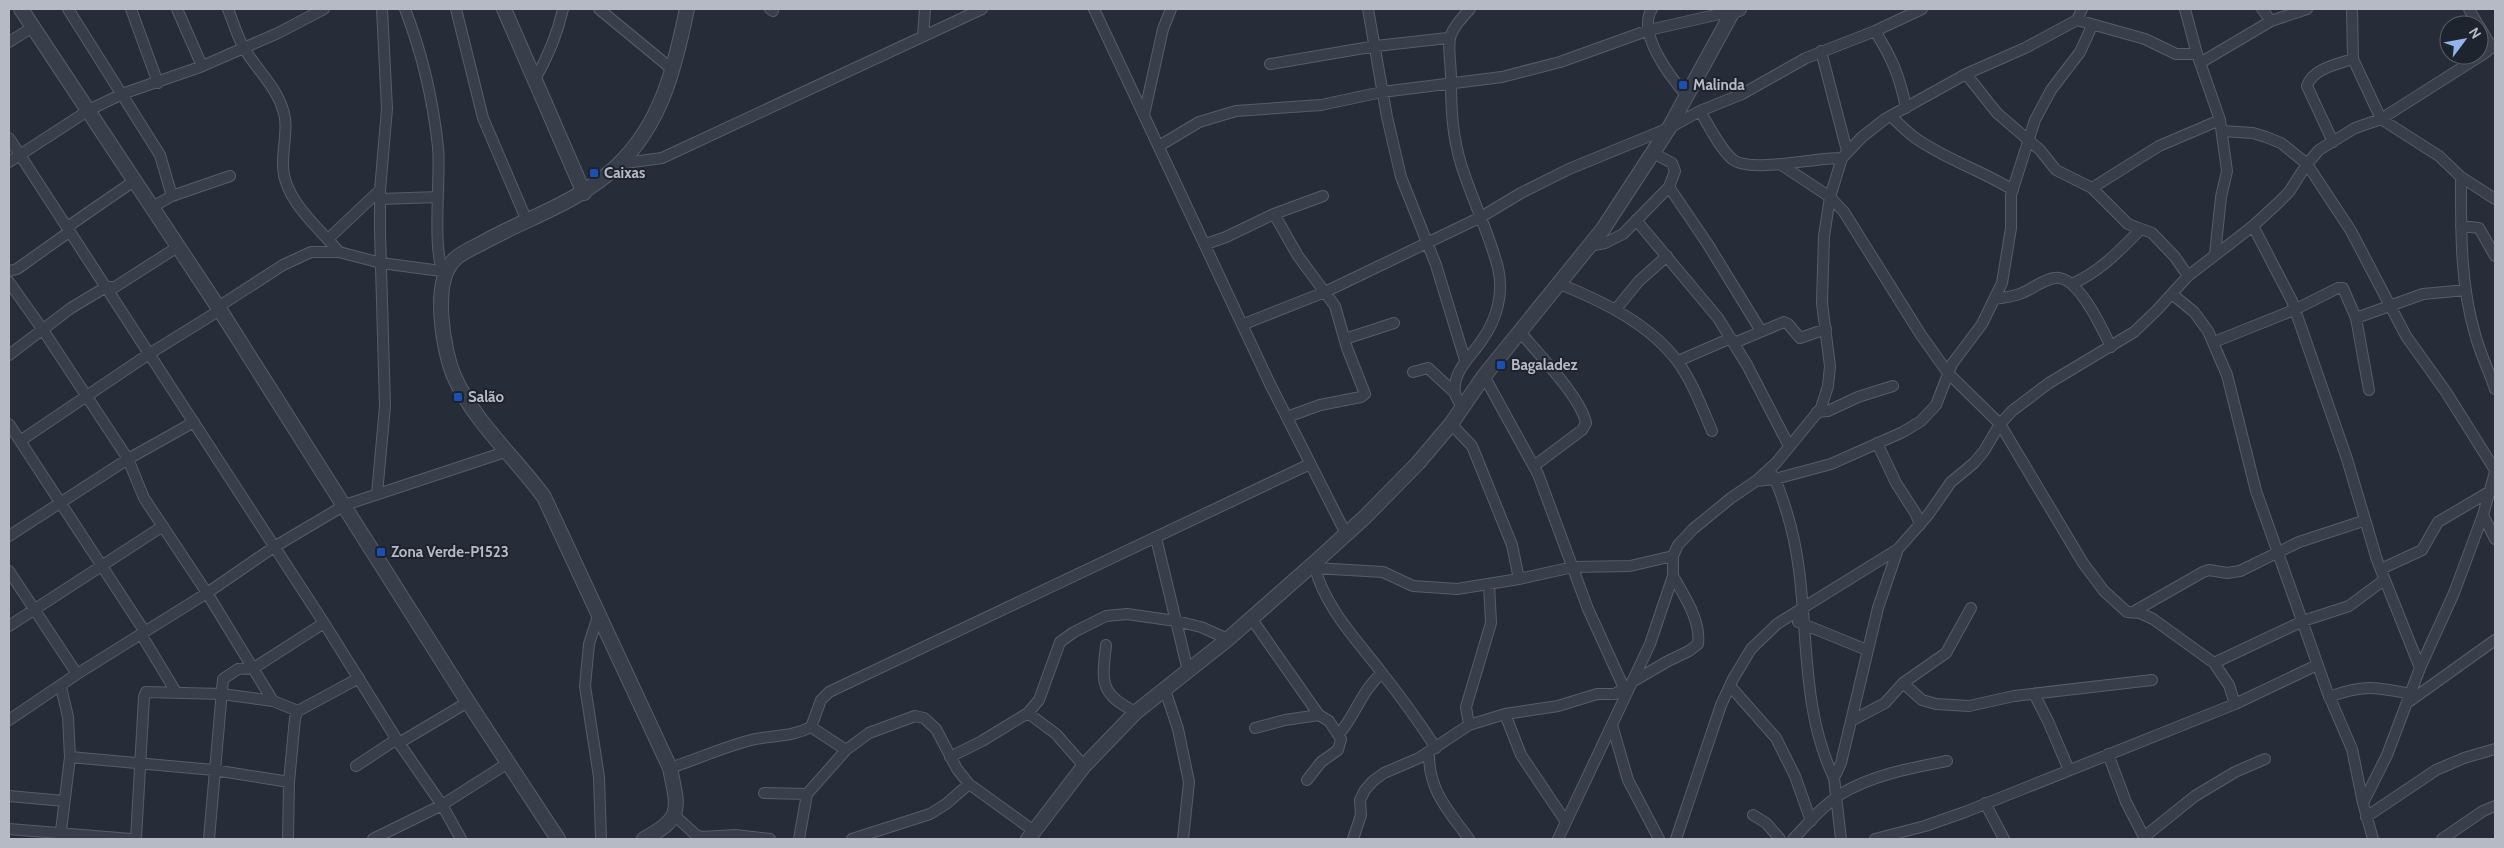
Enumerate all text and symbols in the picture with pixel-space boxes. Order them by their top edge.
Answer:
north arrow [2439,15,2489,65]
text: N [2465,24,2485,42]
place label: Malinda [1693,76,1745,94]
marker: Malinda [1677,79,1689,91]
place label: Caixas [604,164,645,182]
marker: Caixas [588,167,600,179]
place label: Bagaladez [1511,356,1578,374]
marker: Bagaladez [1495,359,1507,371]
place label: Salão [468,388,505,406]
marker: Salão [452,391,464,403]
place label: Zona Verde-P1523 [391,543,509,561]
marker: Zona Verde-P1523 [375,546,387,558]

